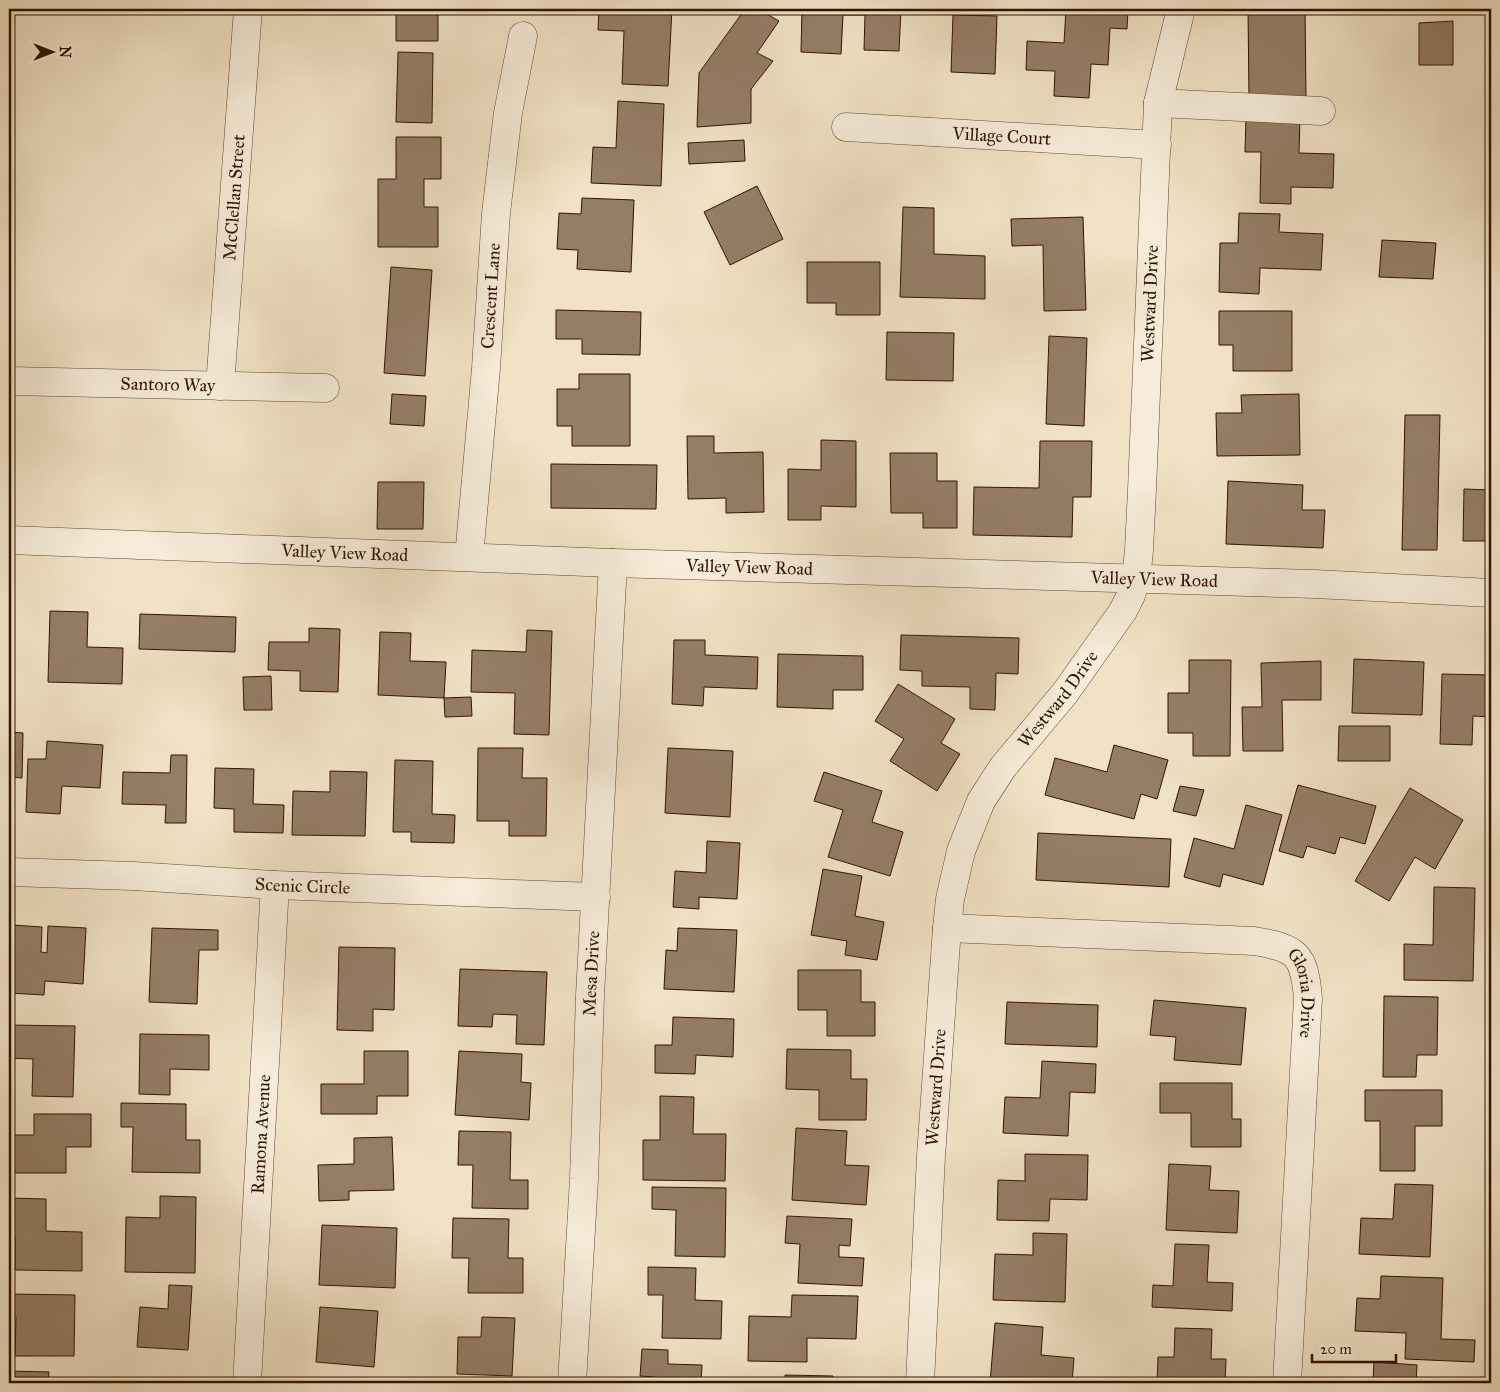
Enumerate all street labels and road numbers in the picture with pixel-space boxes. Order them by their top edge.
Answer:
street label: Village Court [951,122,1052,150]
street label: McClellan Street [218,133,250,261]
street label: Crescent Lane [476,242,505,350]
street label: Westward Drive [1136,245,1163,363]
street label: Santoro Way [120,372,216,397]
street label: Valley View Road [280,539,409,566]
street label: Valley View Road [685,554,813,580]
street label: Valley View Road [1089,566,1218,592]
street label: Westward Drive [1013,646,1103,752]
street label: Scenic Circle [254,873,351,899]
street label: Mesa Drive [578,930,604,1017]
street label: Gloria Drive [1283,943,1319,1039]
street label: Westward Drive [921,1028,951,1147]
street label: Ramona Avenue [247,1074,275,1195]

